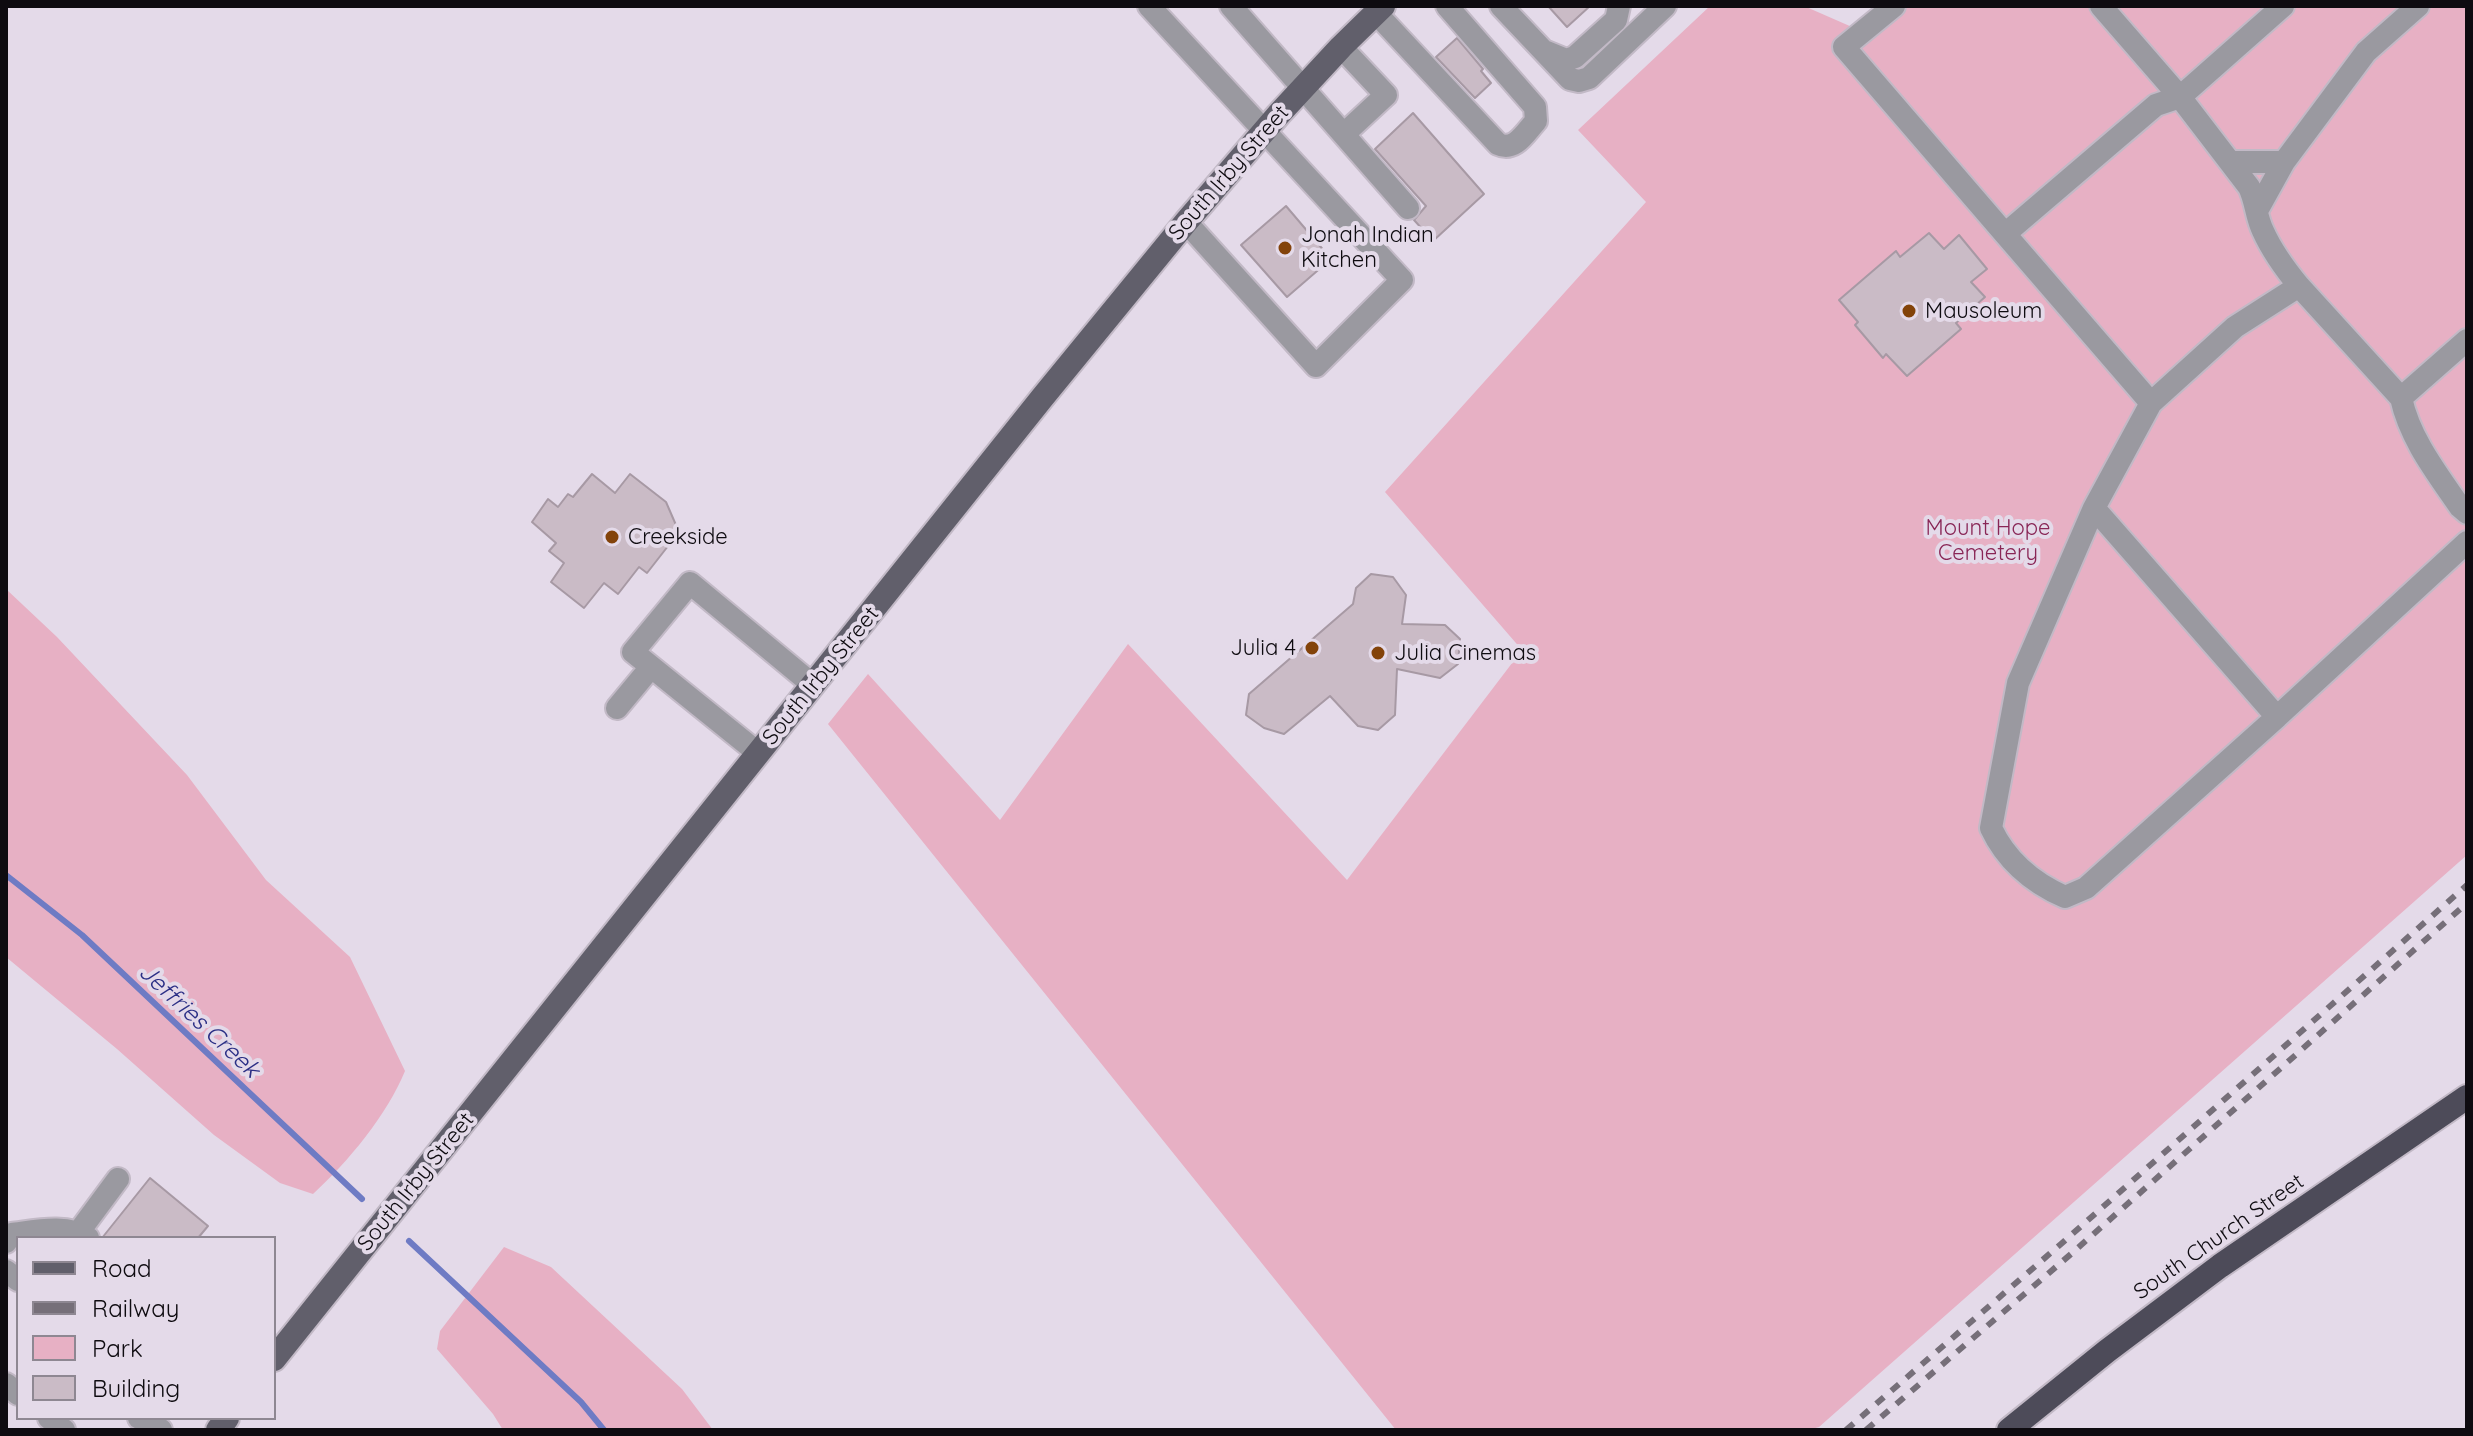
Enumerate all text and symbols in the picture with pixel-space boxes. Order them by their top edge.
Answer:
street label: South Irby Street [1163,100,1295,246]
place label: Jonah Indian Kitchen [1301,222,1434,274]
marker: Jonah Indian Kitchen [1276,239,1294,257]
place label: Mausoleum [1925,298,2042,324]
marker: Mausoleum [1900,302,1918,320]
park label: Mount Hope Cemetery [1925,515,2051,566]
place label: Creekside [628,524,728,550]
marker: Creekside [603,528,621,546]
street label: South Irby Street [757,602,885,750]
place label: Julia 4 [1230,635,1296,661]
marker: Julia 4 [1303,639,1321,657]
place label: Julia Cinemas [1394,640,1536,666]
marker: Julia Cinemas [1369,644,1387,662]
water label: Jeffries Creek [133,958,265,1084]
street label: South Irby Street [352,1108,480,1256]
street label: South Church Street [2129,1168,2309,1306]
legend [16,1236,276,1420]
text: Road [92,1253,152,1283]
text: Railway [92,1293,179,1323]
text: Park [92,1333,143,1363]
text: Building [92,1373,180,1403]

